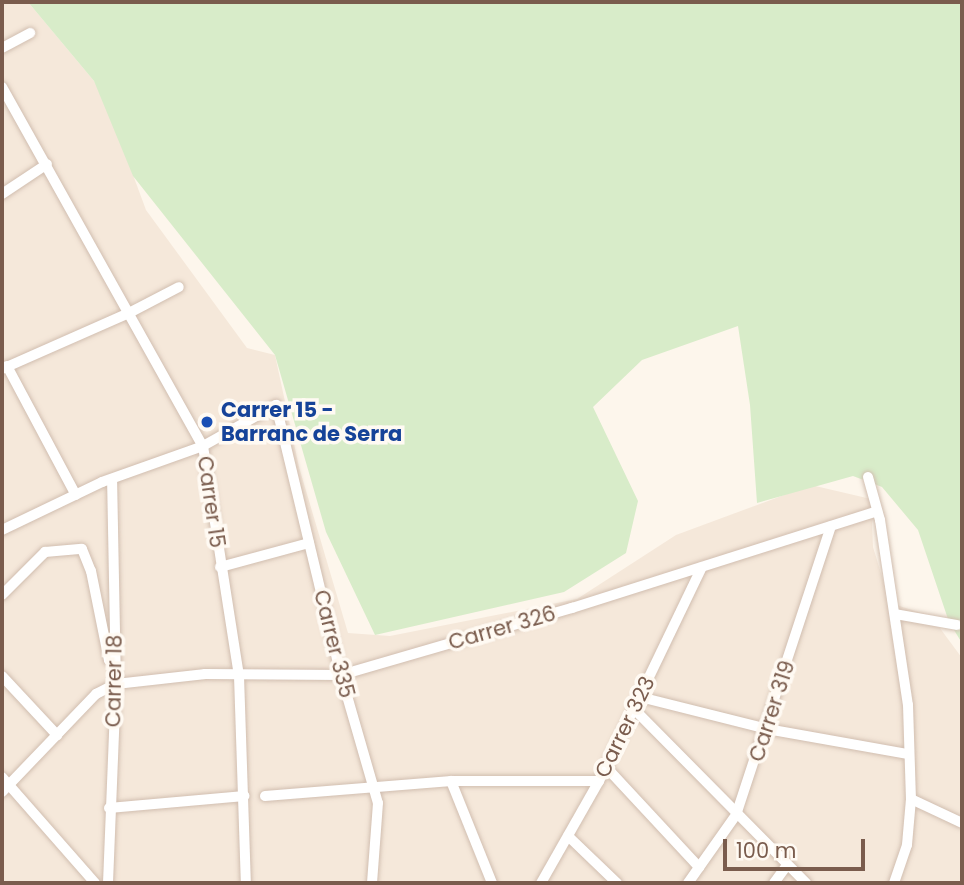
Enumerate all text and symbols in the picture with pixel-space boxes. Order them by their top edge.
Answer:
place label: Carrer 15 - Barranc de Serra [221,397,402,447]
marker: Carrer 15 - Barranc de Serra [199,414,215,430]
street label: Carrer 15 [192,454,230,550]
street label: Carrer 335 [308,587,360,701]
street label: Carrer 326 [446,601,558,655]
street label: Carrer 18 [101,635,127,727]
street label: Carrer 319 [744,657,800,765]
street label: Carrer 323 [590,672,660,782]
scale bar [726,826,868,870]
text: 100 m [736,836,796,865]

